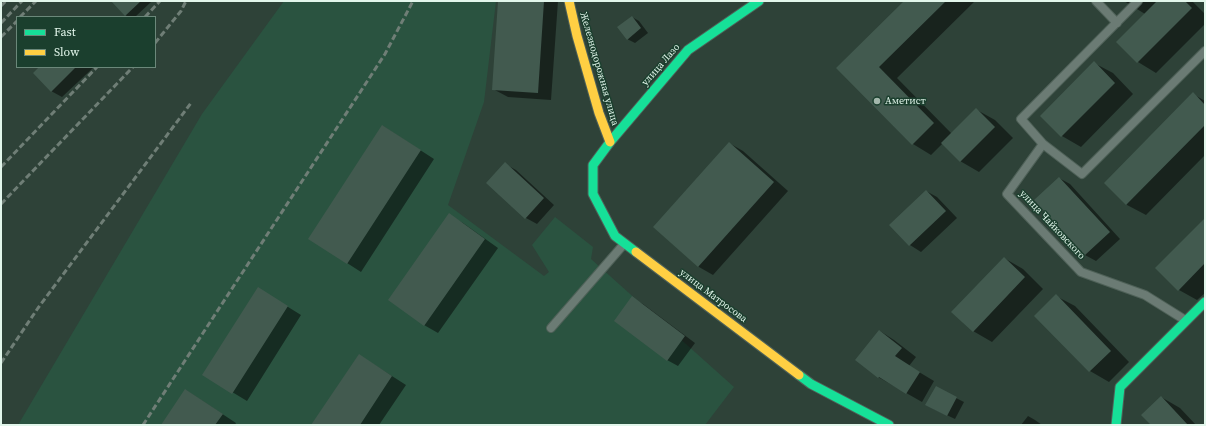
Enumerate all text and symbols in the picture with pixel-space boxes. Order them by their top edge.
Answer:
street label: Железнодорожная улица [577,11,621,127]
legend [16,16,156,68]
text: Fast [54,24,76,40]
street label: улица Лазо [639,41,683,89]
text: Slow [54,44,79,60]
place label: Аметист [885,95,926,107]
marker: Аметист [872,96,882,106]
street label: улица Чайковского [1017,188,1087,262]
street label: улица Матросова [677,267,749,325]

